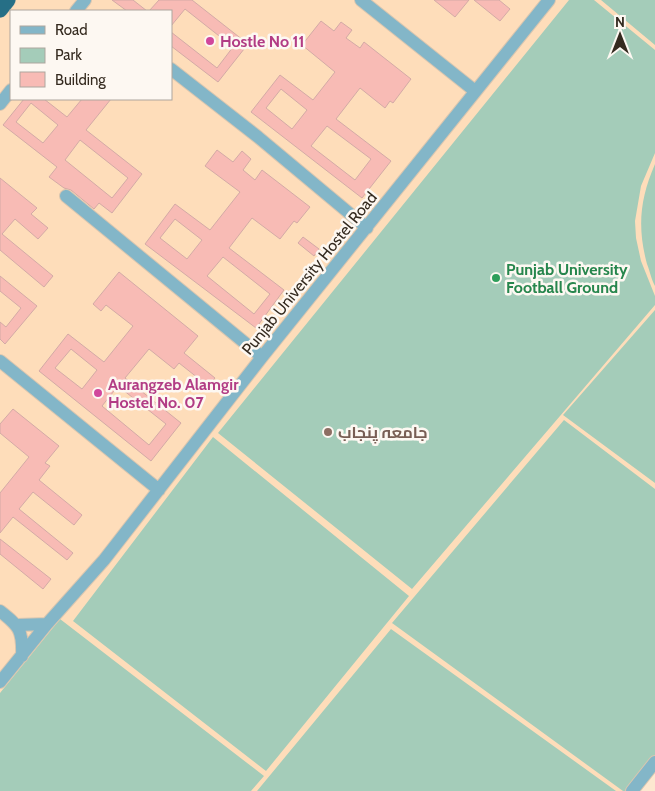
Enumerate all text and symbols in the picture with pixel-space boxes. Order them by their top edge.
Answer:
legend [10,10,172,100]
north arrow [595,10,645,60]
text: N [615,13,625,31]
text: Road [55,21,88,39]
place label: Hostle No 11 [220,32,304,51]
marker: Hostle No 11 [204,35,216,47]
text: Park [55,46,82,64]
text: Building [55,71,106,89]
street label: Punjab University Hostel Road [238,188,381,358]
place label: Punjab University Football Ground [506,260,628,297]
marker: Punjab University Football Ground [490,272,502,284]
place label: Aurangzeb Alamgir Hostel No. 07 [108,375,239,412]
marker: Aurangzeb Alamgir Hostel No. 07 [92,387,104,399]
place label: جامعہ پنجاب [338,423,427,444]
marker: جامعہ پنجاب [322,426,334,438]

